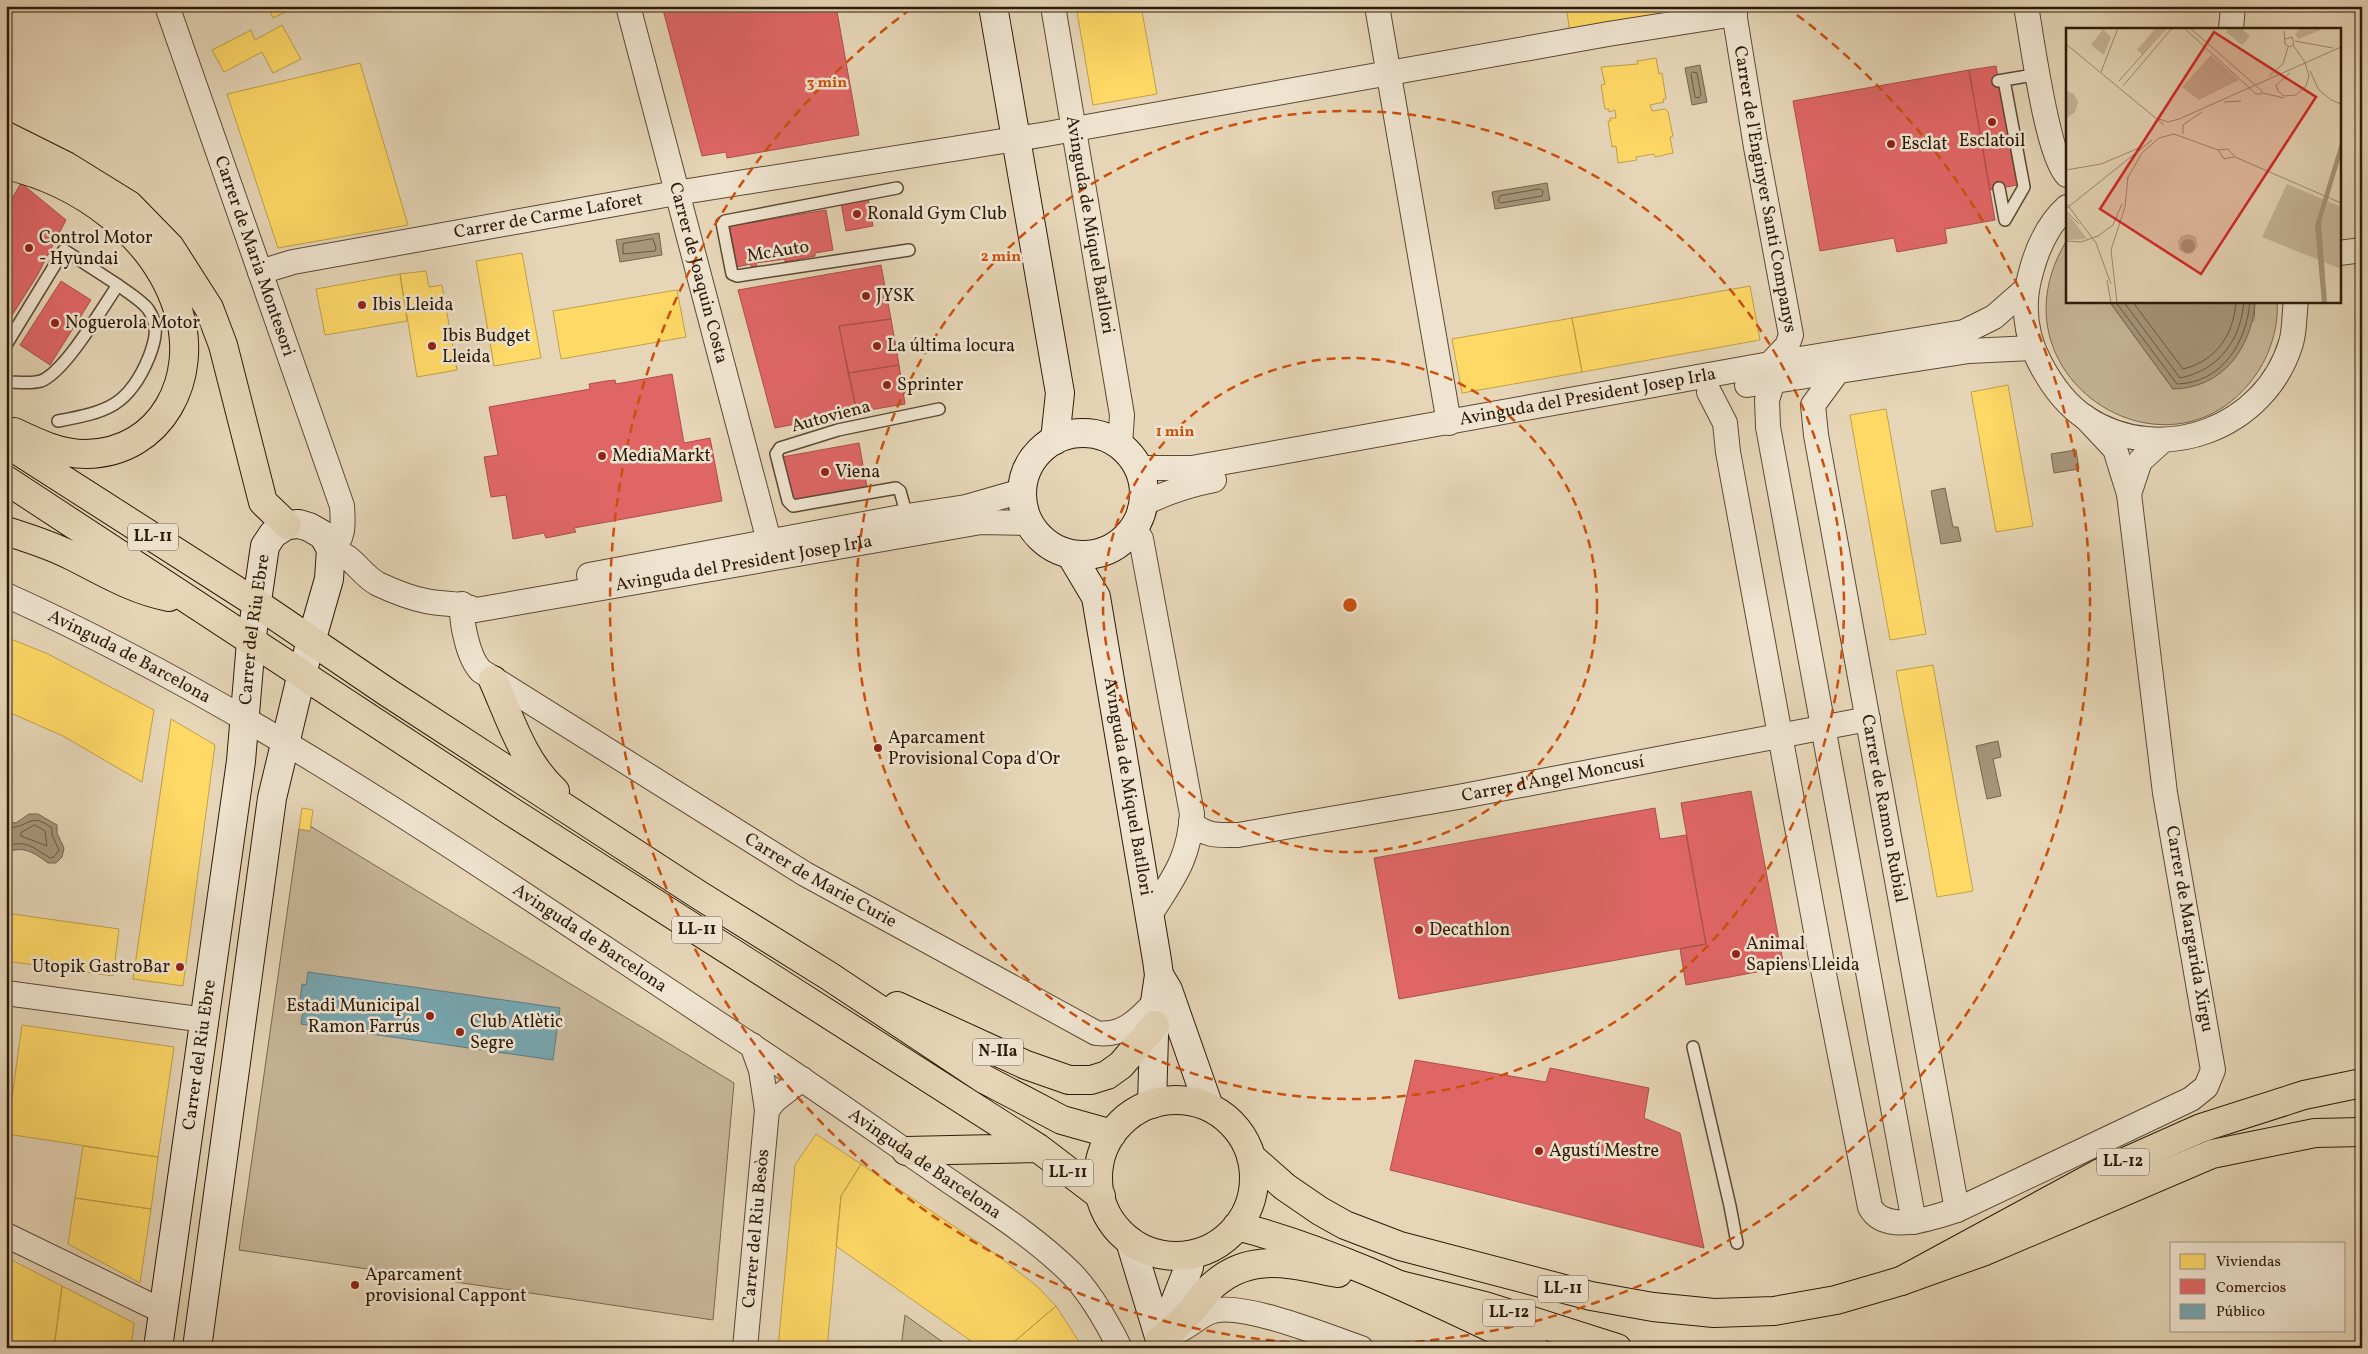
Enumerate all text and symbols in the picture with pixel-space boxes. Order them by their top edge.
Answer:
inset map [2066,28,2340,302]
street label: Carrer de l'Enginyer Santi Companys [1727,44,1803,335]
text: 3 min [807,73,847,94]
street label: Avinguda de Miquel Batllori [1059,114,1121,336]
marker: Esclatoil [1986,116,1998,128]
place label: Esclatoil [1959,129,2025,154]
place label: Esclat [1901,132,1948,157]
marker: Esclat [1885,138,1897,150]
street label: Carrer de Maria Montesori [208,153,301,360]
street label: Carrer de Joaquin Costa [662,180,734,366]
street label: Carrer de Carme Laforet [452,187,645,245]
place label: Ronald Gym Club [867,202,1007,227]
marker: Ronald Gym Club [851,208,863,220]
place label: Control Motor - Hyundai [39,226,153,272]
street label: McAuto [745,235,811,269]
marker: Control Motor - Hyundai [23,242,35,254]
text: 2 min [981,247,1021,268]
place label: JYSK [876,284,915,309]
marker: JYSK [860,290,872,302]
place label: Ibis Lleida [372,293,454,318]
marker: Ibis Lleida [356,299,368,311]
place label: Noguerola Motor [65,311,200,336]
marker: Noguerola Motor [49,317,61,329]
place label: Ibis Budget Lleida [442,324,531,370]
place label: La última locura [887,334,1015,359]
marker: Ibis Budget Lleida [426,340,438,352]
marker: La última locura [871,340,883,352]
street label: Avinguda del President Josep Irla [1457,361,1718,432]
place label: Sprinter [897,373,964,398]
marker: Sprinter [881,379,893,391]
street label: Autoviena [789,394,873,440]
text: 1 min [1156,422,1194,443]
place label: MediaMarkt [612,444,711,469]
marker: MediaMarkt [596,450,608,462]
place label: Viena [835,460,880,485]
marker: Viena [819,466,831,478]
road number: LL-11 [128,524,178,550]
street label: Avinguda del President Josep Irla [613,529,874,598]
street label: Carrer del Riu Ebre [233,553,276,706]
centre of rings [1341,596,1359,614]
street label: Avinguda de Barcelona [44,604,216,710]
street label: Avinguda de Miquel Batllori [1097,675,1158,898]
street label: Carrer de Ramon Rubial [1855,712,1913,905]
place label: Aparcament Provisional Copa d'Or [888,726,1061,772]
marker: Aparcament Provisional Copa d'Or [872,742,884,754]
street label: Carrer d'Àngel Moncusí [1459,749,1647,809]
street label: Carrer de Margarida Xirgu [2159,824,2219,1034]
street label: Carrer de Marie Curie [740,827,901,934]
street label: Avinguda de Barcelona [508,878,672,999]
road number: LL-11 [672,916,722,944]
place label: Decathlon [1429,918,1510,943]
marker: Decathlon [1413,924,1425,936]
place label: Animal Sapiens Lleida [1746,932,1860,978]
marker: Animal Sapiens Lleida [1730,948,1742,960]
place label: Utopik GastroBar [32,955,170,980]
marker: Utopik GastroBar [174,961,186,973]
street label: Carrer del Riu Ebre [176,978,222,1132]
place label: Estadi Municipal Ramon Farrús [286,994,420,1040]
marker: Estadi Municipal Ramon Farrús [424,1010,436,1022]
place label: Club Atlètic Segre [470,1010,563,1056]
marker: Club Atlètic Segre [454,1026,466,1038]
road number: N-IIa [973,1038,1023,1066]
street label: Avinguda de Barcelona [843,1102,1006,1225]
place label: Agustí Mestre [1549,1139,1659,1164]
marker: Agustí Mestre [1533,1145,1545,1157]
street label: Carrer del Riu Besòs [736,1148,776,1309]
road number: LL-12 [2097,1148,2149,1176]
road number: LL-11 [1043,1160,1093,1186]
legend [2170,1242,2346,1332]
text: Viviendas [2216,1252,2281,1273]
place label: Aparcament provisional Cappont [365,1263,527,1309]
road number: LL-11 [1538,1276,1588,1302]
text: Comercios [2216,1278,2286,1299]
marker: Aparcament provisional Cappont [349,1279,361,1291]
road number: LL-12 [1483,1300,1535,1326]
text: Público [2216,1302,2265,1323]

